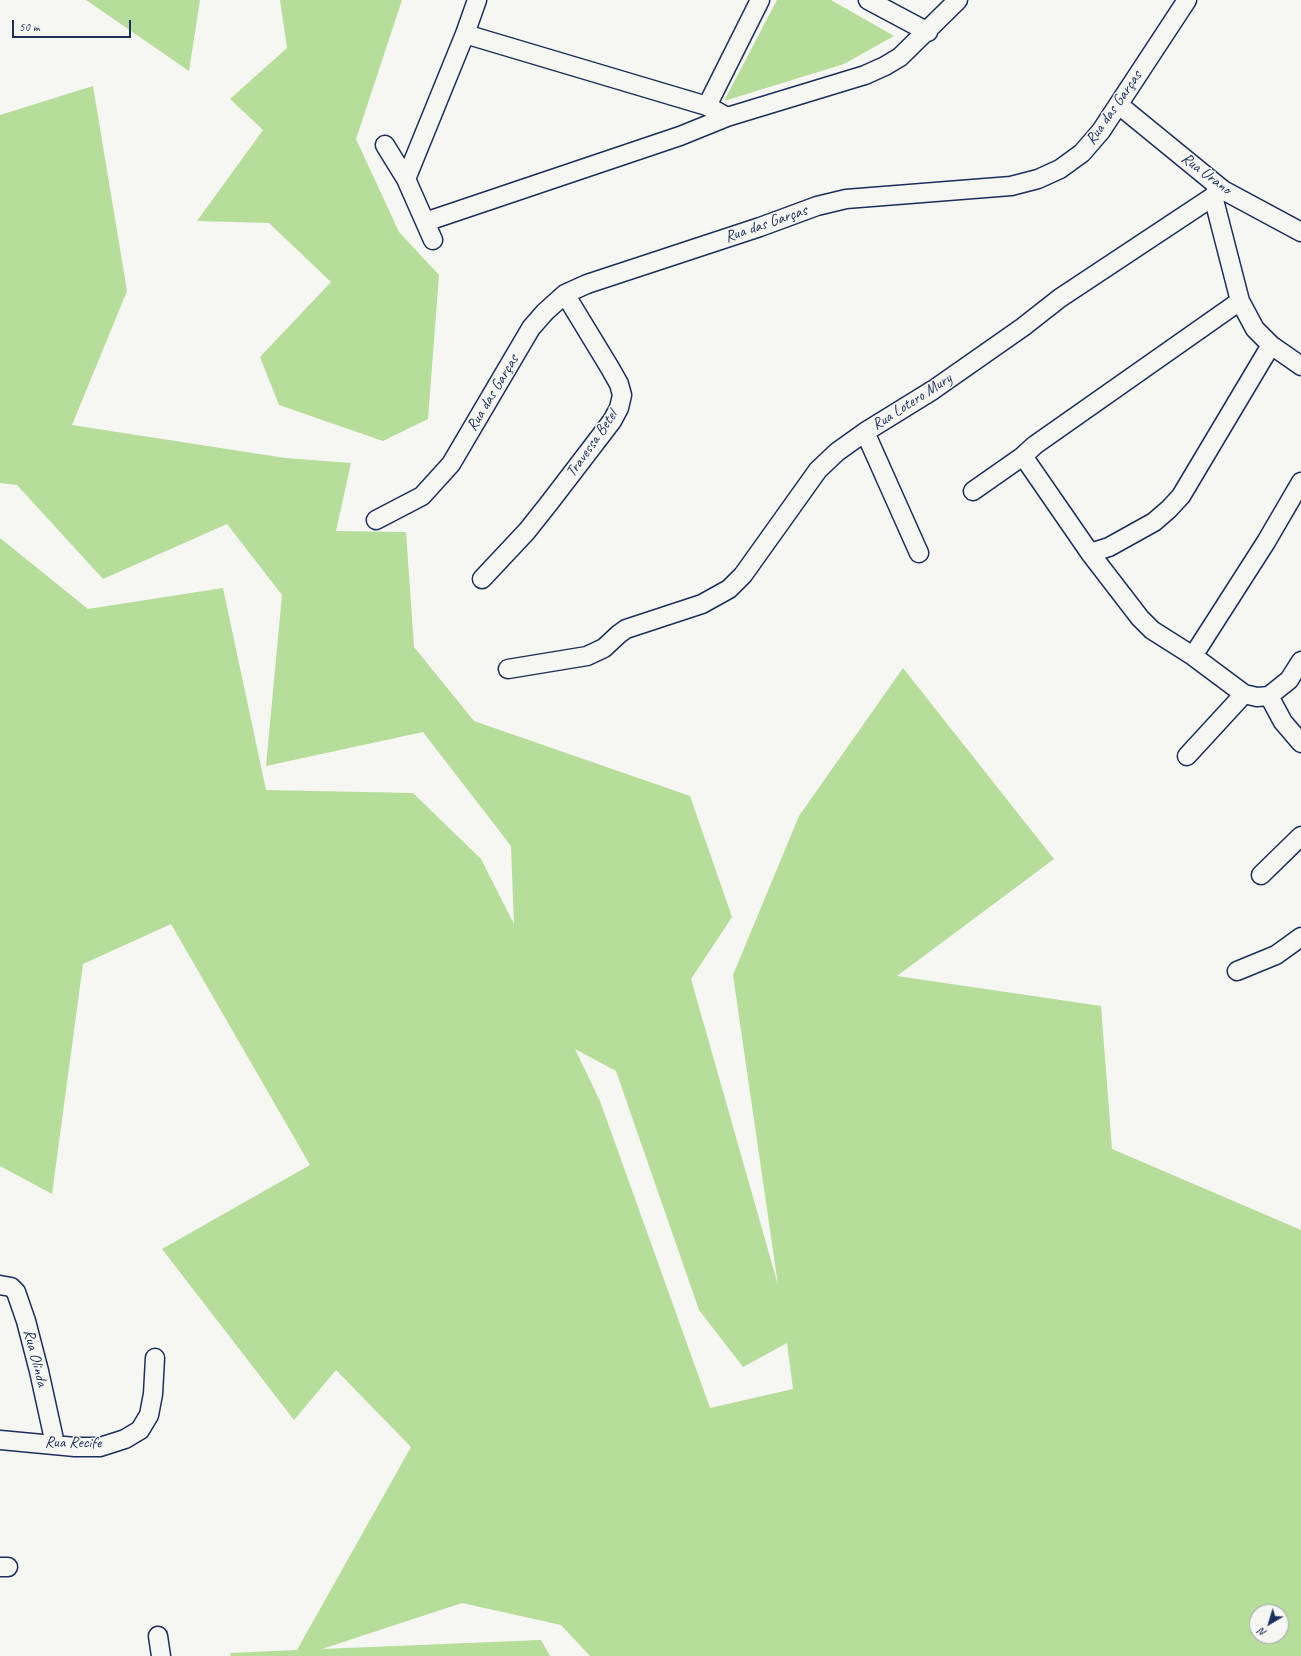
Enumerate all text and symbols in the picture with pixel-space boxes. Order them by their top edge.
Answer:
scale bar [14,12,133,38]
text: 50 m [19,19,39,35]
street label: Rua das Garças [1082,67,1146,149]
street label: Rua Urano [1177,149,1235,199]
street label: Rua das Garças [722,201,810,247]
street label: Rua das Garças [463,351,523,435]
street label: Rua Lotero Mury [869,369,955,435]
street label: Travessa Betel [562,407,622,481]
street label: Rua Olinda [19,1327,51,1389]
street label: Rua Recife [45,1433,101,1453]
north arrow [1249,1604,1289,1644]
text: N [1255,1625,1269,1640]

